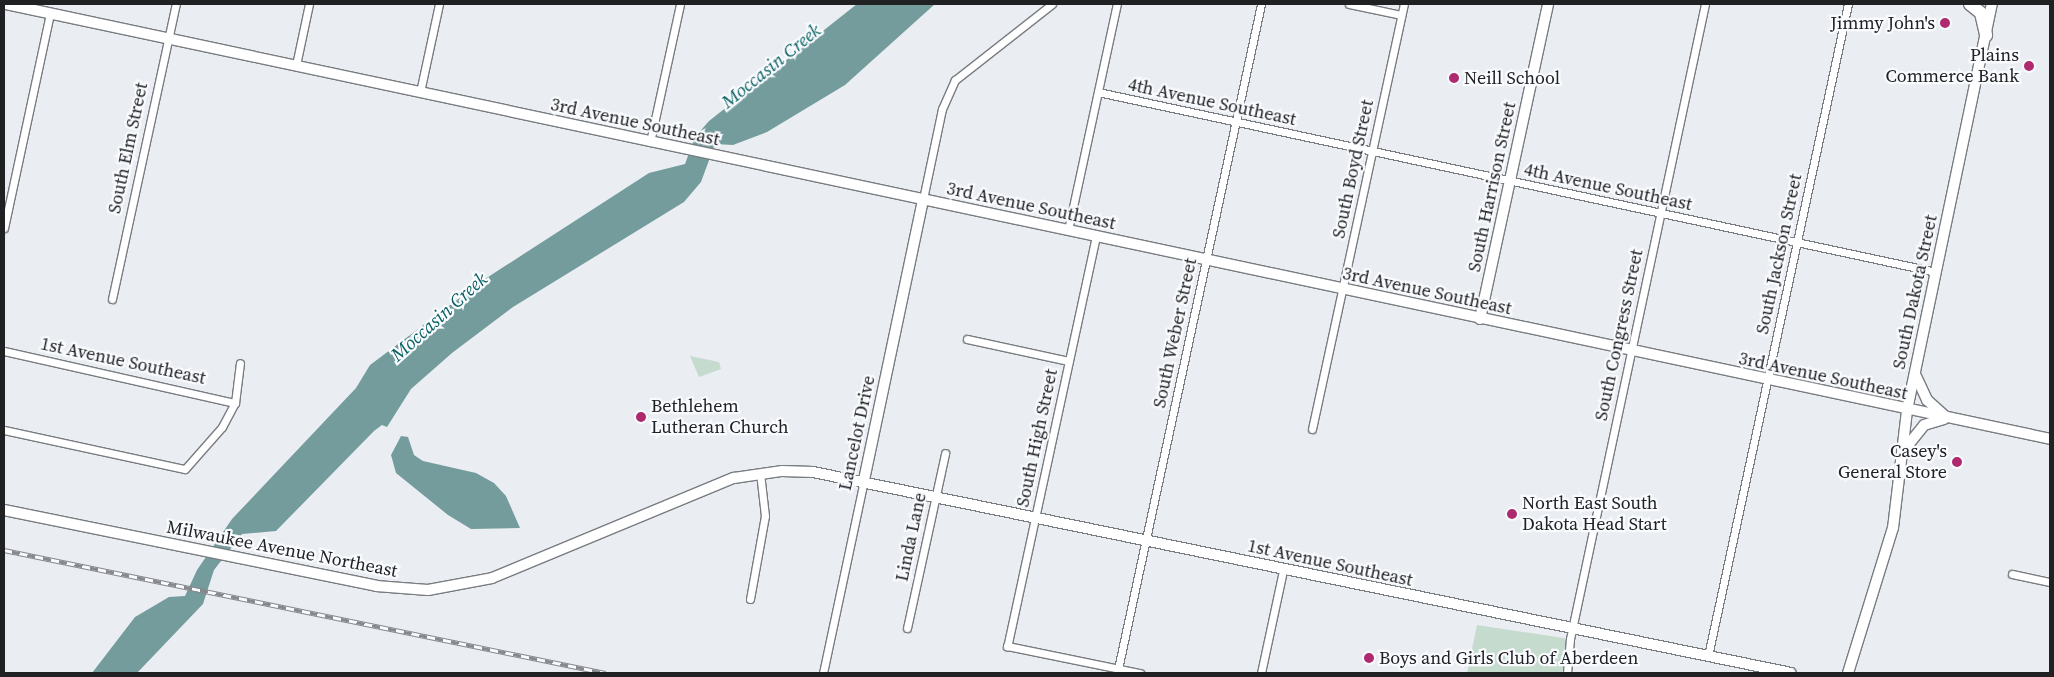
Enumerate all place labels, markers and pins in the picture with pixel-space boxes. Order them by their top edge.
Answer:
place label: Jimmy John's [1830,12,1935,34]
marker: Jimmy John's [1939,17,1951,29]
place label: Plains Commerce Bank [1885,45,2019,88]
marker: Plains Commerce Bank [2023,60,2035,72]
place label: Neill School [1464,67,1560,89]
marker: Neill School [1448,72,1460,84]
place label: Bethlehem Lutheran Church [651,396,789,438]
marker: Bethlehem Lutheran Church [635,411,647,423]
place label: Casey's General Store [1838,441,1947,484]
marker: Casey's General Store [1951,456,1963,468]
place label: North East South Dakota Head Start [1522,493,1666,536]
marker: North East South Dakota Head Start [1506,508,1518,520]
place label: Boys and Girls Club of Aberdeen [1379,647,1638,669]
marker: Boys and Girls Club of Aberdeen [1363,652,1375,664]

